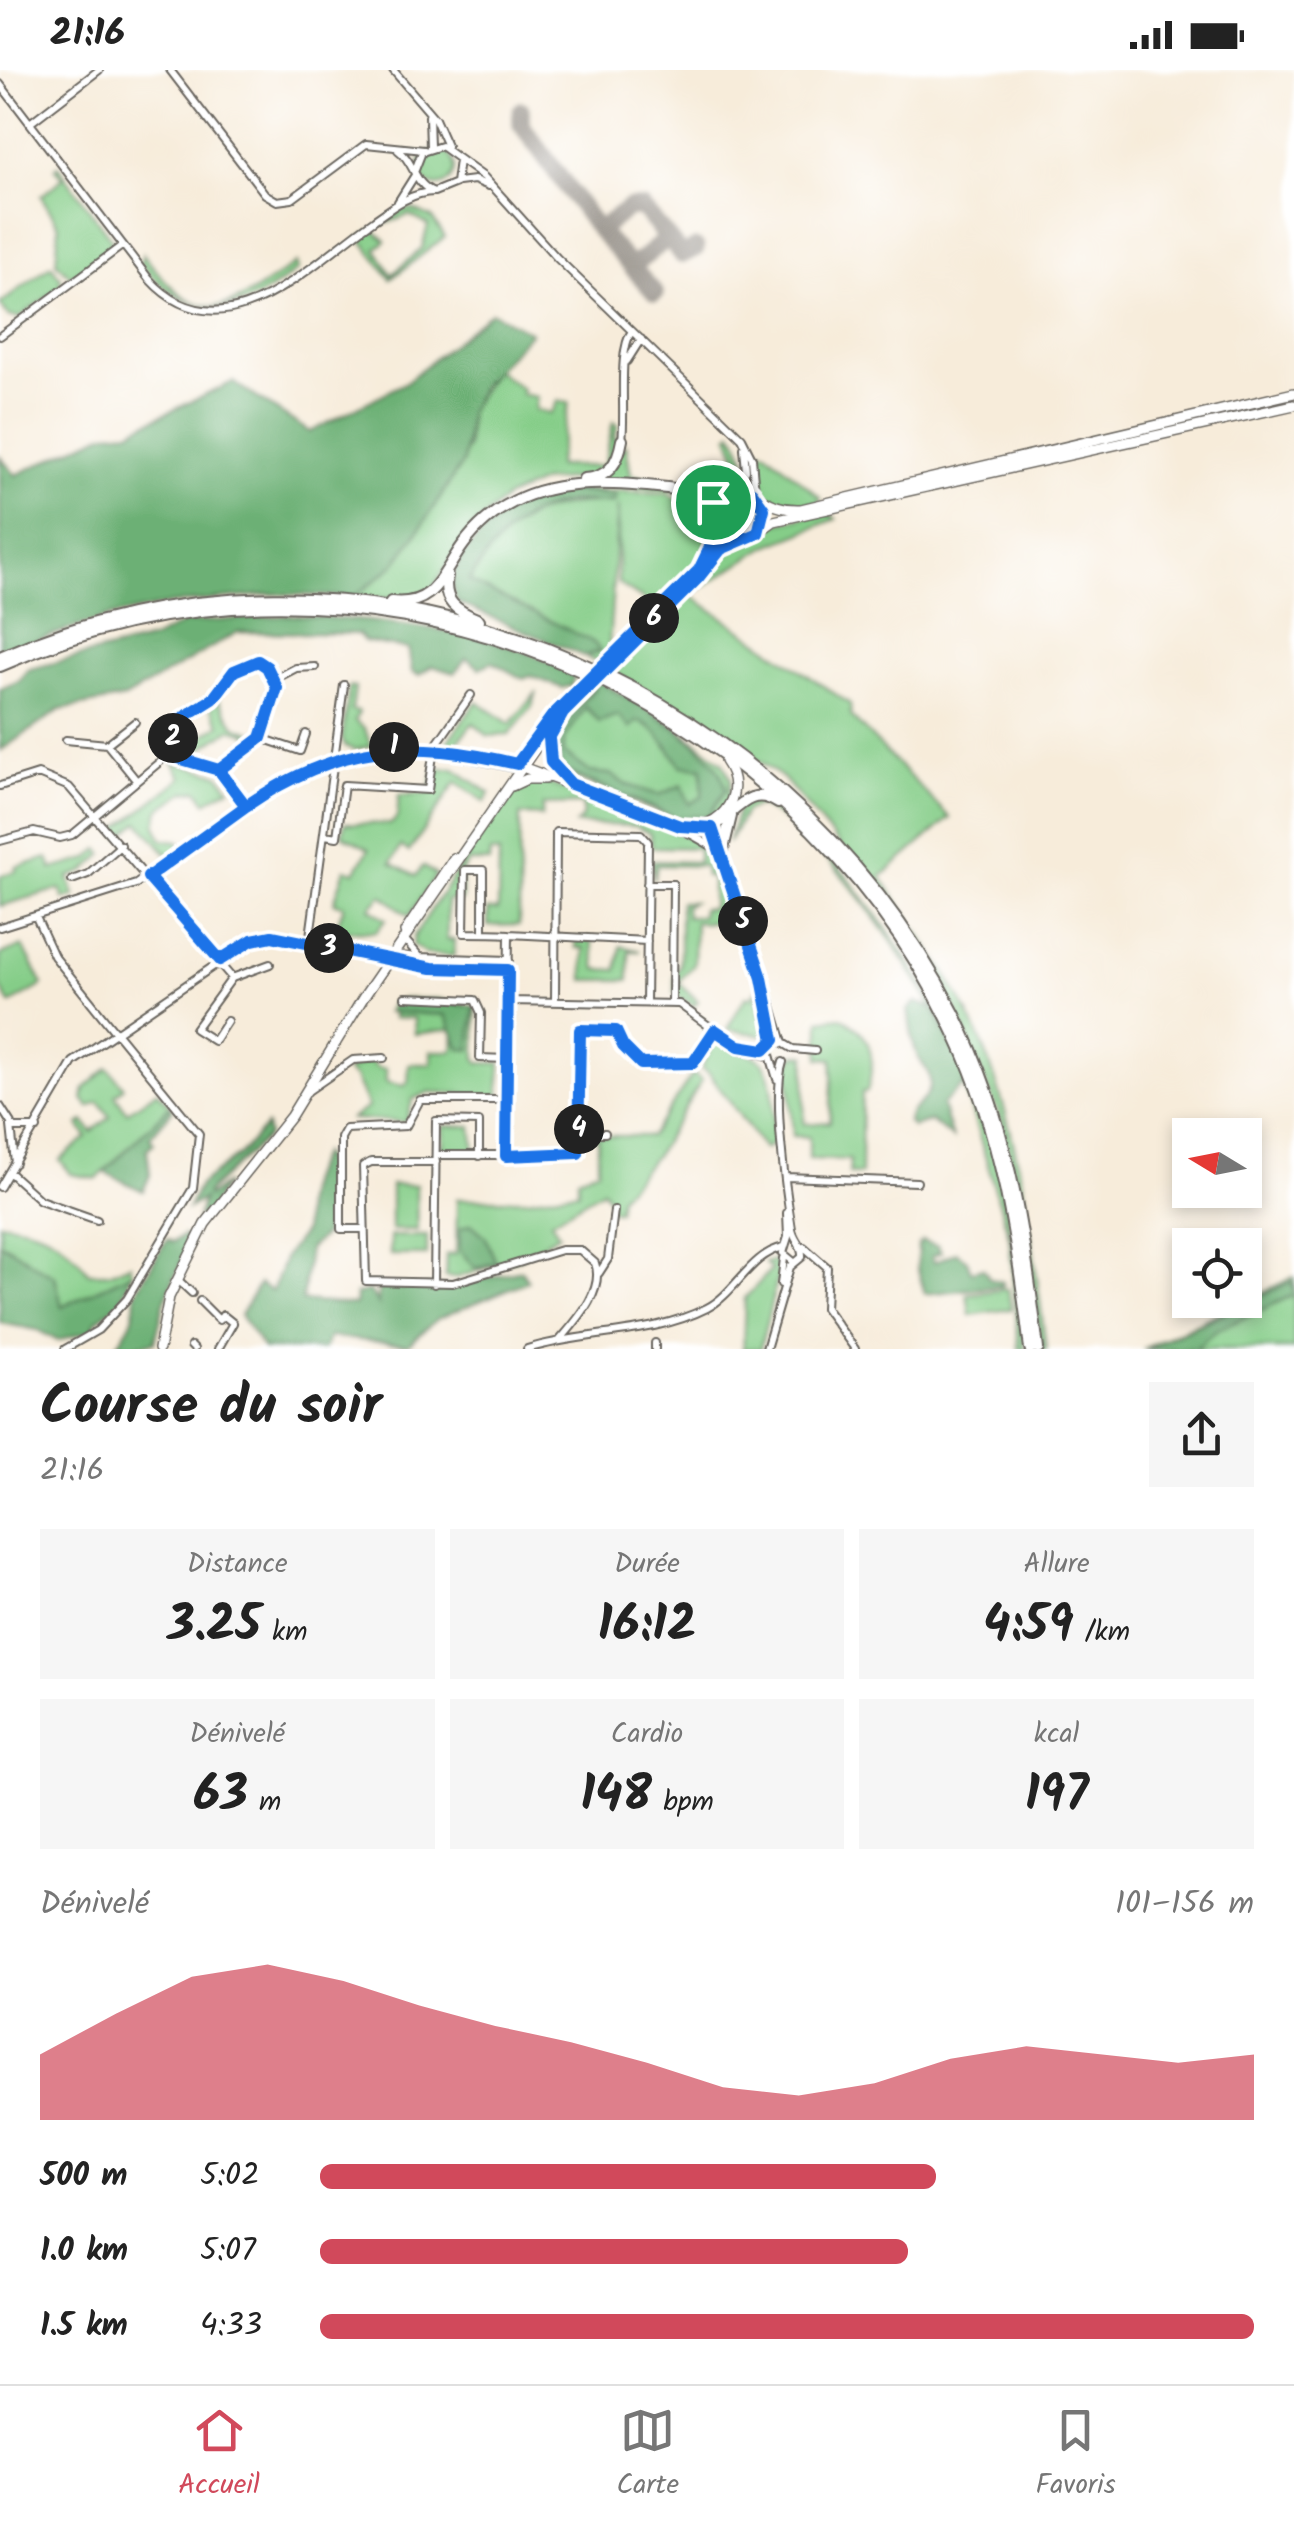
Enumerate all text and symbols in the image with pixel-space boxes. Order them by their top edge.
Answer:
text: 21:16 [50,5,125,65]
pin [671,460,756,545]
icon: arrive [686,475,741,530]
pin: 6 [629,593,679,643]
text: 6 [646,595,662,640]
pin: 2 [148,713,198,763]
text: 2 [165,715,181,760]
pin: 1 [369,722,419,772]
text: 1 [390,724,398,769]
pin: 5 [718,896,768,946]
text: 5 [736,898,750,943]
pin: 3 [304,923,354,973]
text: 3 [321,925,337,970]
pin: 4 [554,1104,604,1154]
text: 4 [571,1106,587,1151]
north arrow [1172,1118,1262,1208]
map controls [1172,1118,1262,1318]
button: locate [1172,1228,1262,1318]
text: Course du soir [40,1365,382,1452]
button: share [1149,1382,1254,1487]
text: 21:16 [40,1446,104,1497]
text: Distance [187,1542,288,1587]
text: Durée [614,1542,680,1587]
text: Allure [1024,1542,1090,1587]
text: 3.25 [167,1587,261,1667]
text: 16:12 [598,1587,696,1667]
text: 4:59 [983,1587,1073,1667]
text: km [261,1610,307,1655]
text: /km [1073,1610,1130,1655]
text: Dénivelé [190,1712,285,1757]
text: Cardio [611,1712,683,1757]
text: kcal [1034,1712,1079,1757]
text: 63 [193,1757,248,1837]
text: 148 [580,1757,652,1837]
text: 197 [1025,1757,1089,1837]
text: m [248,1780,281,1825]
text: bpm [652,1780,714,1825]
text: Dénivelé [40,1879,149,1930]
text: 101–156 m [1115,1879,1254,1930]
text: 500 m [40,2151,128,2202]
text: 5:02 [200,2151,260,2202]
text: 1.0 km [40,2226,128,2277]
text: 5:07 [200,2226,256,2277]
text: 1.5 km [40,2301,128,2352]
text: 4:33 [200,2301,262,2352]
tab: Accueil [178,2403,260,2508]
tab: Carte [616,2403,679,2508]
tab: Favoris [1036,2403,1116,2508]

